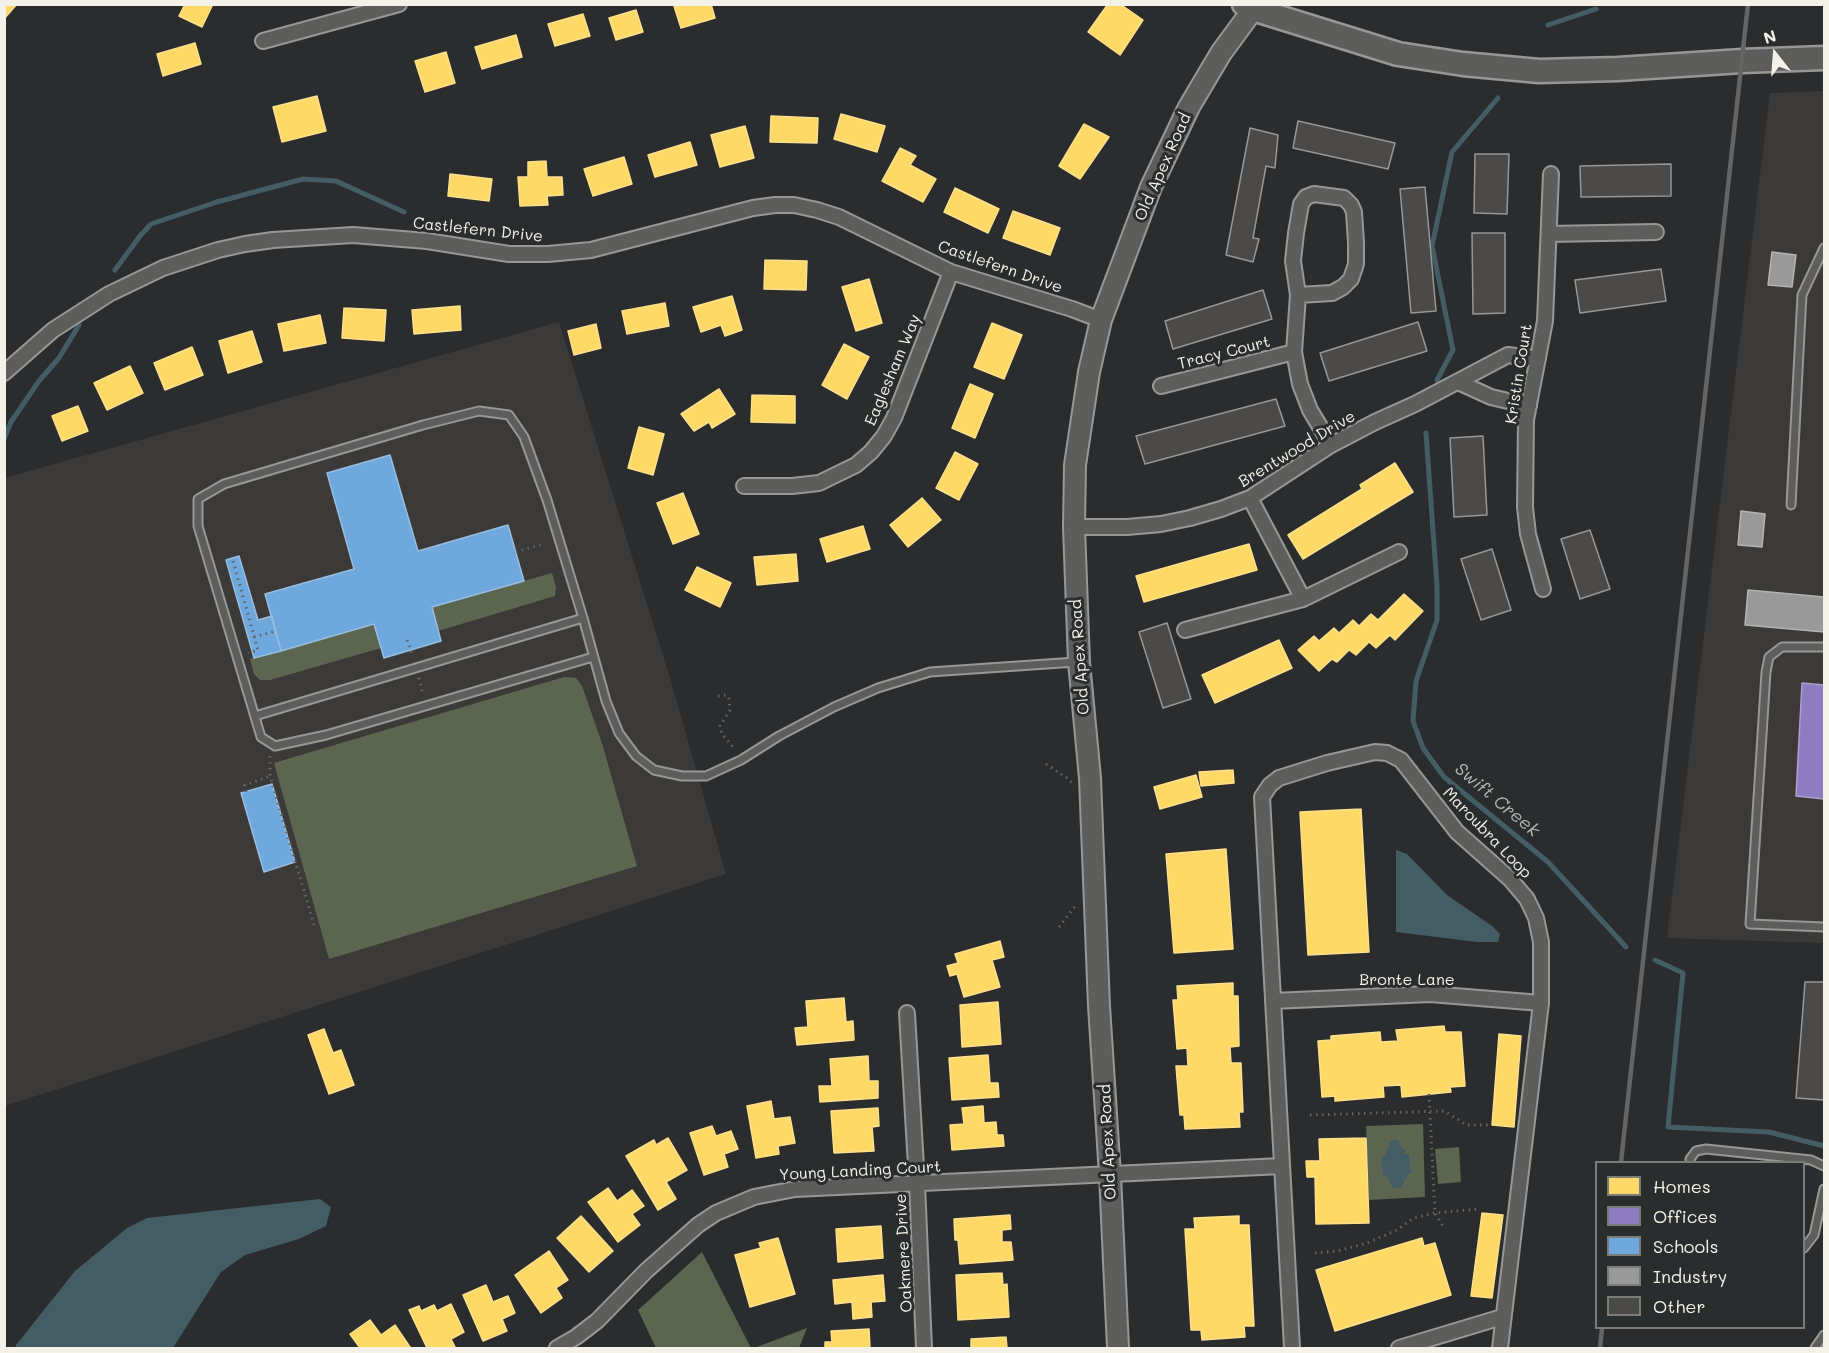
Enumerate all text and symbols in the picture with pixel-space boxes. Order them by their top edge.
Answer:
north arrow [1745,24,1805,84]
text: N [1761,24,1778,48]
street label: Old Apex Road [1131,110,1195,224]
street label: Castlefern Drive [412,214,544,246]
street label: Castlefern Drive [935,237,1065,297]
street label: Eaglesham Way [861,311,925,429]
street label: Kristin Court [1502,323,1536,425]
street label: Tracy Court [1176,332,1272,374]
street label: Brentwood Drive [1235,407,1359,491]
street label: Old Apex Road [1066,599,1094,715]
water label: Swift Creek [1450,758,1544,842]
street label: Maroubra Loop [1439,783,1535,883]
street label: Bronte Lane [1359,970,1455,990]
street label: Old Apex Road [1095,1084,1121,1200]
street label: Young Landing Court [778,1157,942,1185]
legend [1595,1161,1805,1329]
text: Homes [1653,1174,1711,1198]
street label: Oakmere Drive [891,1193,917,1313]
text: Offices [1653,1204,1717,1228]
text: Schools [1653,1234,1718,1258]
text: Industry [1653,1264,1727,1288]
text: Other [1653,1294,1706,1318]

